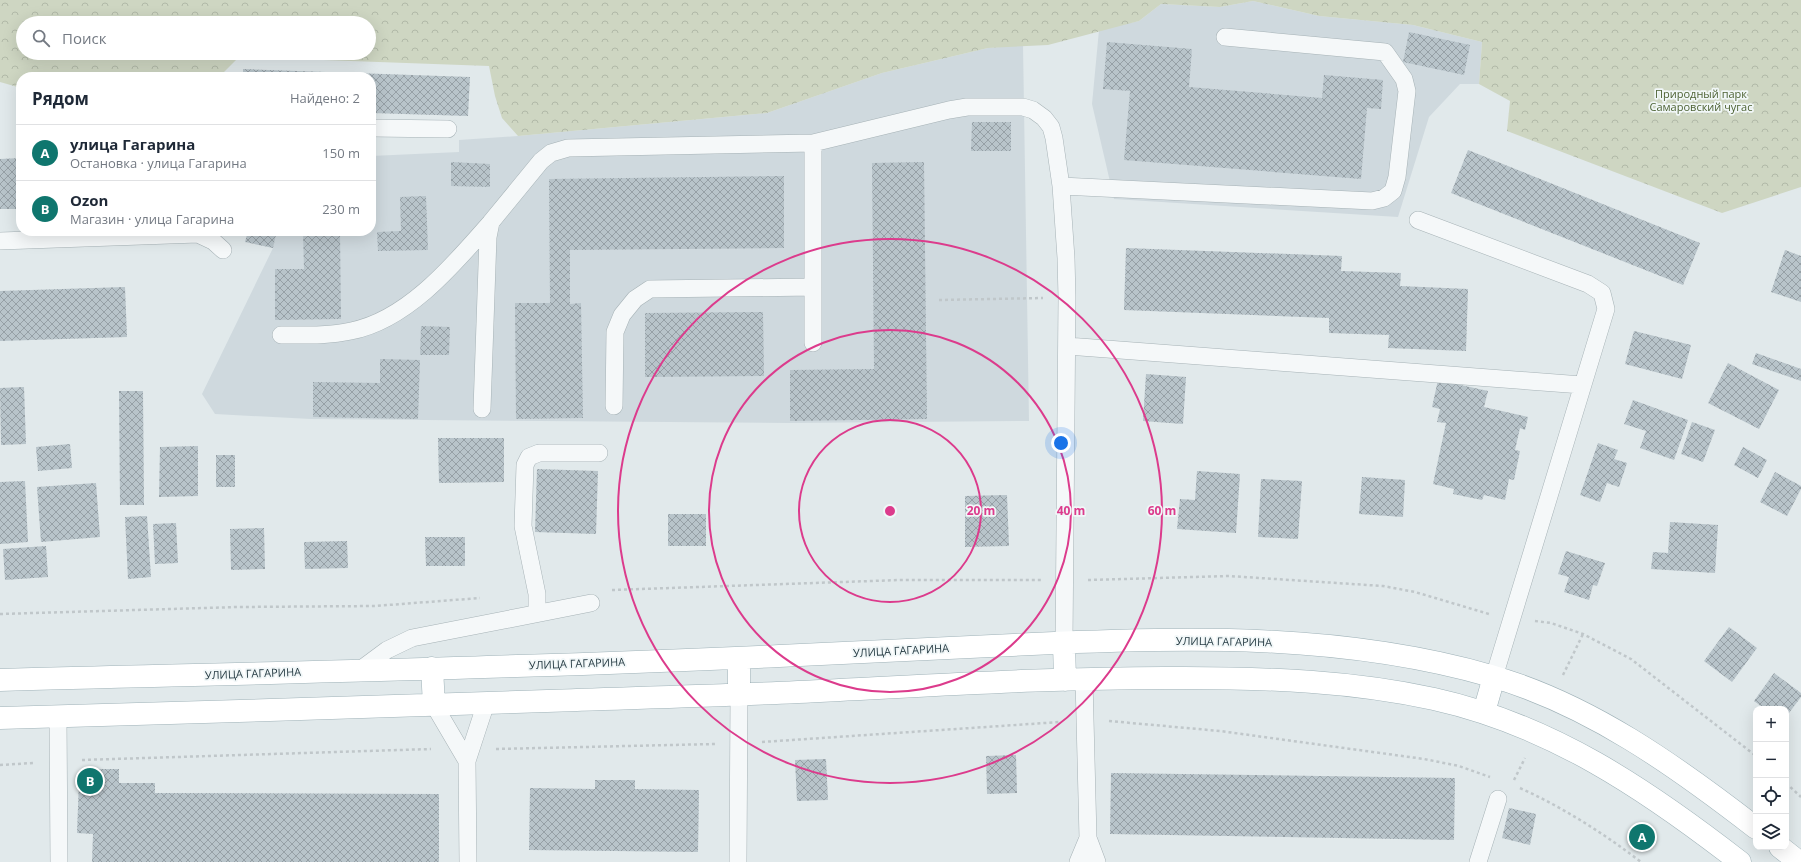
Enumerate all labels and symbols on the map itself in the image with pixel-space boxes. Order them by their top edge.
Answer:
park label: Природный парк Самаровский чугас [1650,86,1753,114]
your location [1051,433,1071,453]
text: 20 m [967,502,995,519]
text: 40 m [1057,502,1085,519]
text: 60 m [1148,502,1176,519]
centre of rings [883,504,897,518]
street label: УЛИЦА ГАГАРИНА [1176,633,1272,649]
street label: УЛИЦА ГАГАРИНА [853,640,949,660]
street label: УЛИЦА ГАГАРИНА [529,654,625,672]
street label: УЛИЦА ГАГАРИНА [205,664,301,682]
pin: B [77,766,103,796]
pin: A [1629,822,1655,852]

